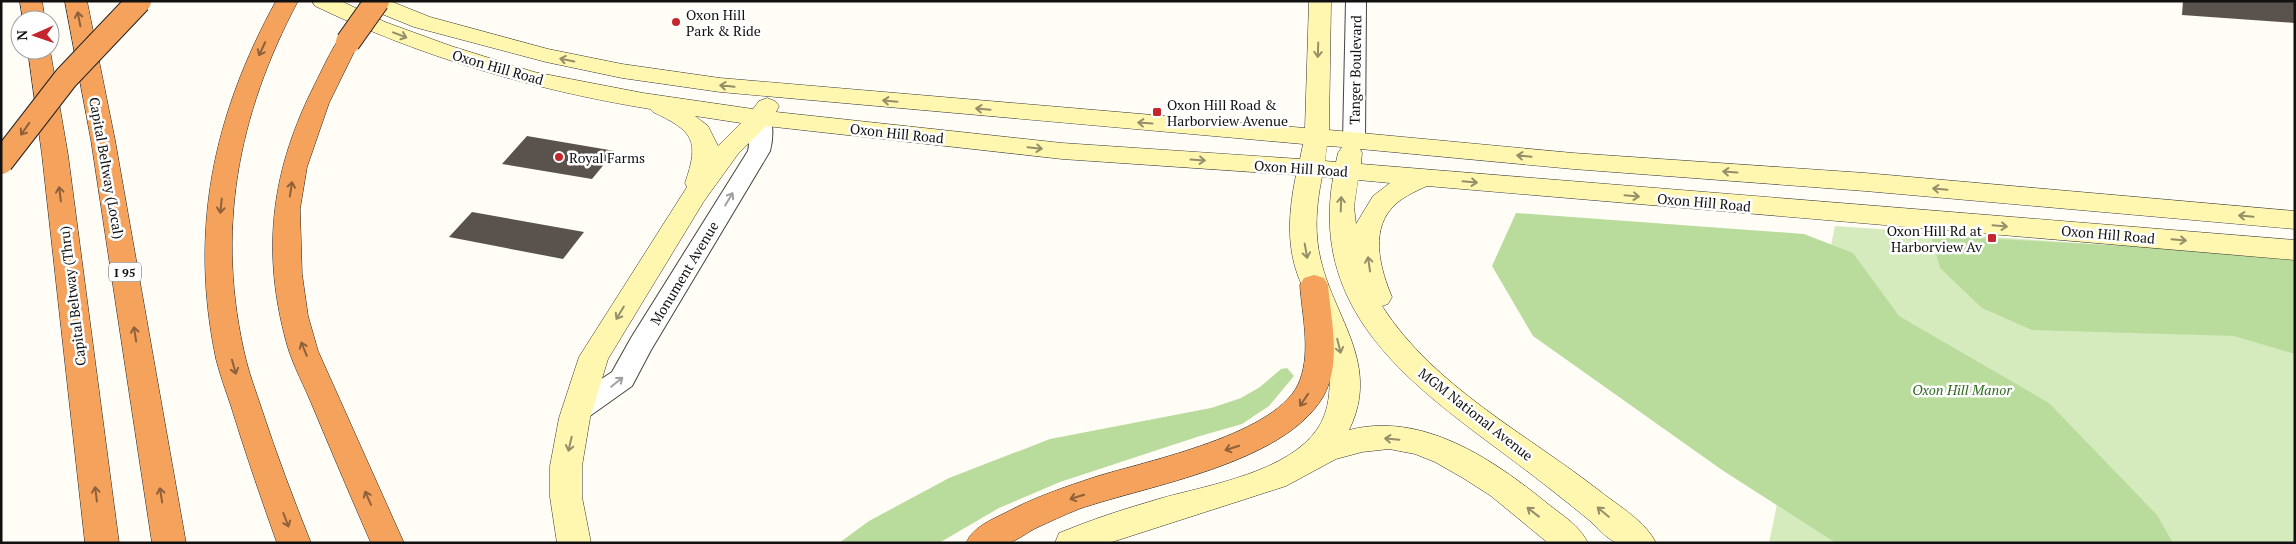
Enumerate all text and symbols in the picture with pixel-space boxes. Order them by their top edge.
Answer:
place label: Oxon Hill Park & Ride [686,5,761,40]
north arrow [10,10,60,60]
one-way arrow [74,12,84,28]
street label: Tanger Boulevard [1345,15,1365,125]
marker: Oxon Hill Park & Ride [670,16,682,28]
text: N [12,29,31,41]
one-way arrow [392,31,407,40]
one-way arrow [257,41,267,56]
one-way arrow [1314,42,1323,58]
street label: Oxon Hill Road [450,45,546,89]
one-way arrow [559,55,575,64]
one-way arrow [719,81,735,91]
place label: Oxon Hill Road & Harborview Avenue [1167,95,1288,130]
street label: Capital Beltway (Local) [85,96,129,240]
one-way arrow [882,96,898,106]
one-way arrow [976,104,992,114]
marker: Oxon Hill Road & Harborview Avenue [1151,106,1163,118]
one-way arrow [1137,118,1153,128]
street label: Oxon Hill Road [849,119,945,147]
one-way arrow [20,121,30,135]
one-way arrow [1027,143,1043,153]
place label: Royal Farms [569,148,645,167]
marker: Royal Farms [553,151,565,163]
one-way arrow [1517,152,1533,161]
street label: Oxon Hill Road [1253,155,1349,181]
one-way arrow [1190,156,1206,165]
one-way arrow [1722,168,1738,177]
one-way arrow [1462,178,1478,187]
one-way arrow [286,181,296,197]
one-way arrow [1932,184,1948,194]
one-way arrow [55,186,65,202]
street label: Oxon Hill Road [1656,188,1752,216]
one-way arrow [1624,191,1640,200]
one-way arrow [725,193,735,207]
one-way arrow [216,197,226,213]
one-way arrow [1336,197,1346,213]
one-way arrow [2238,211,2254,221]
street label: Monument Avenue [646,218,722,328]
street label: Oxon Hill Road [2060,220,2156,248]
place label: Oxon Hill Rd at Harborview Av [1887,221,1983,256]
one-way arrow [1992,221,2008,230]
street label: Capital Beltway (Thru) [54,225,90,367]
marker: Oxon Hill Rd at Harborview Av [1986,232,1998,244]
one-way arrow [2171,236,2187,245]
one-way arrow [1301,242,1311,258]
one-way arrow [1363,256,1373,272]
road number: I 95 [109,262,141,282]
one-way arrow [615,306,625,321]
one-way arrow [130,327,140,343]
one-way arrow [1335,338,1344,354]
one-way arrow [299,342,308,357]
one-way arrow [229,358,239,374]
street label: MGM National Avenue [1415,363,1537,465]
one-way arrow [610,376,623,387]
park label: Oxon Hill Manor [1912,380,2012,399]
one-way arrow [1299,393,1309,407]
one-way arrow [1384,434,1400,443]
one-way arrow [565,435,574,451]
one-way arrow [1224,443,1240,453]
one-way arrow [91,487,101,503]
one-way arrow [156,487,166,503]
one-way arrow [362,491,372,506]
one-way arrow [1069,492,1085,502]
one-way arrow [1596,506,1609,518]
one-way arrow [1527,507,1540,518]
one-way arrow [282,512,291,528]

